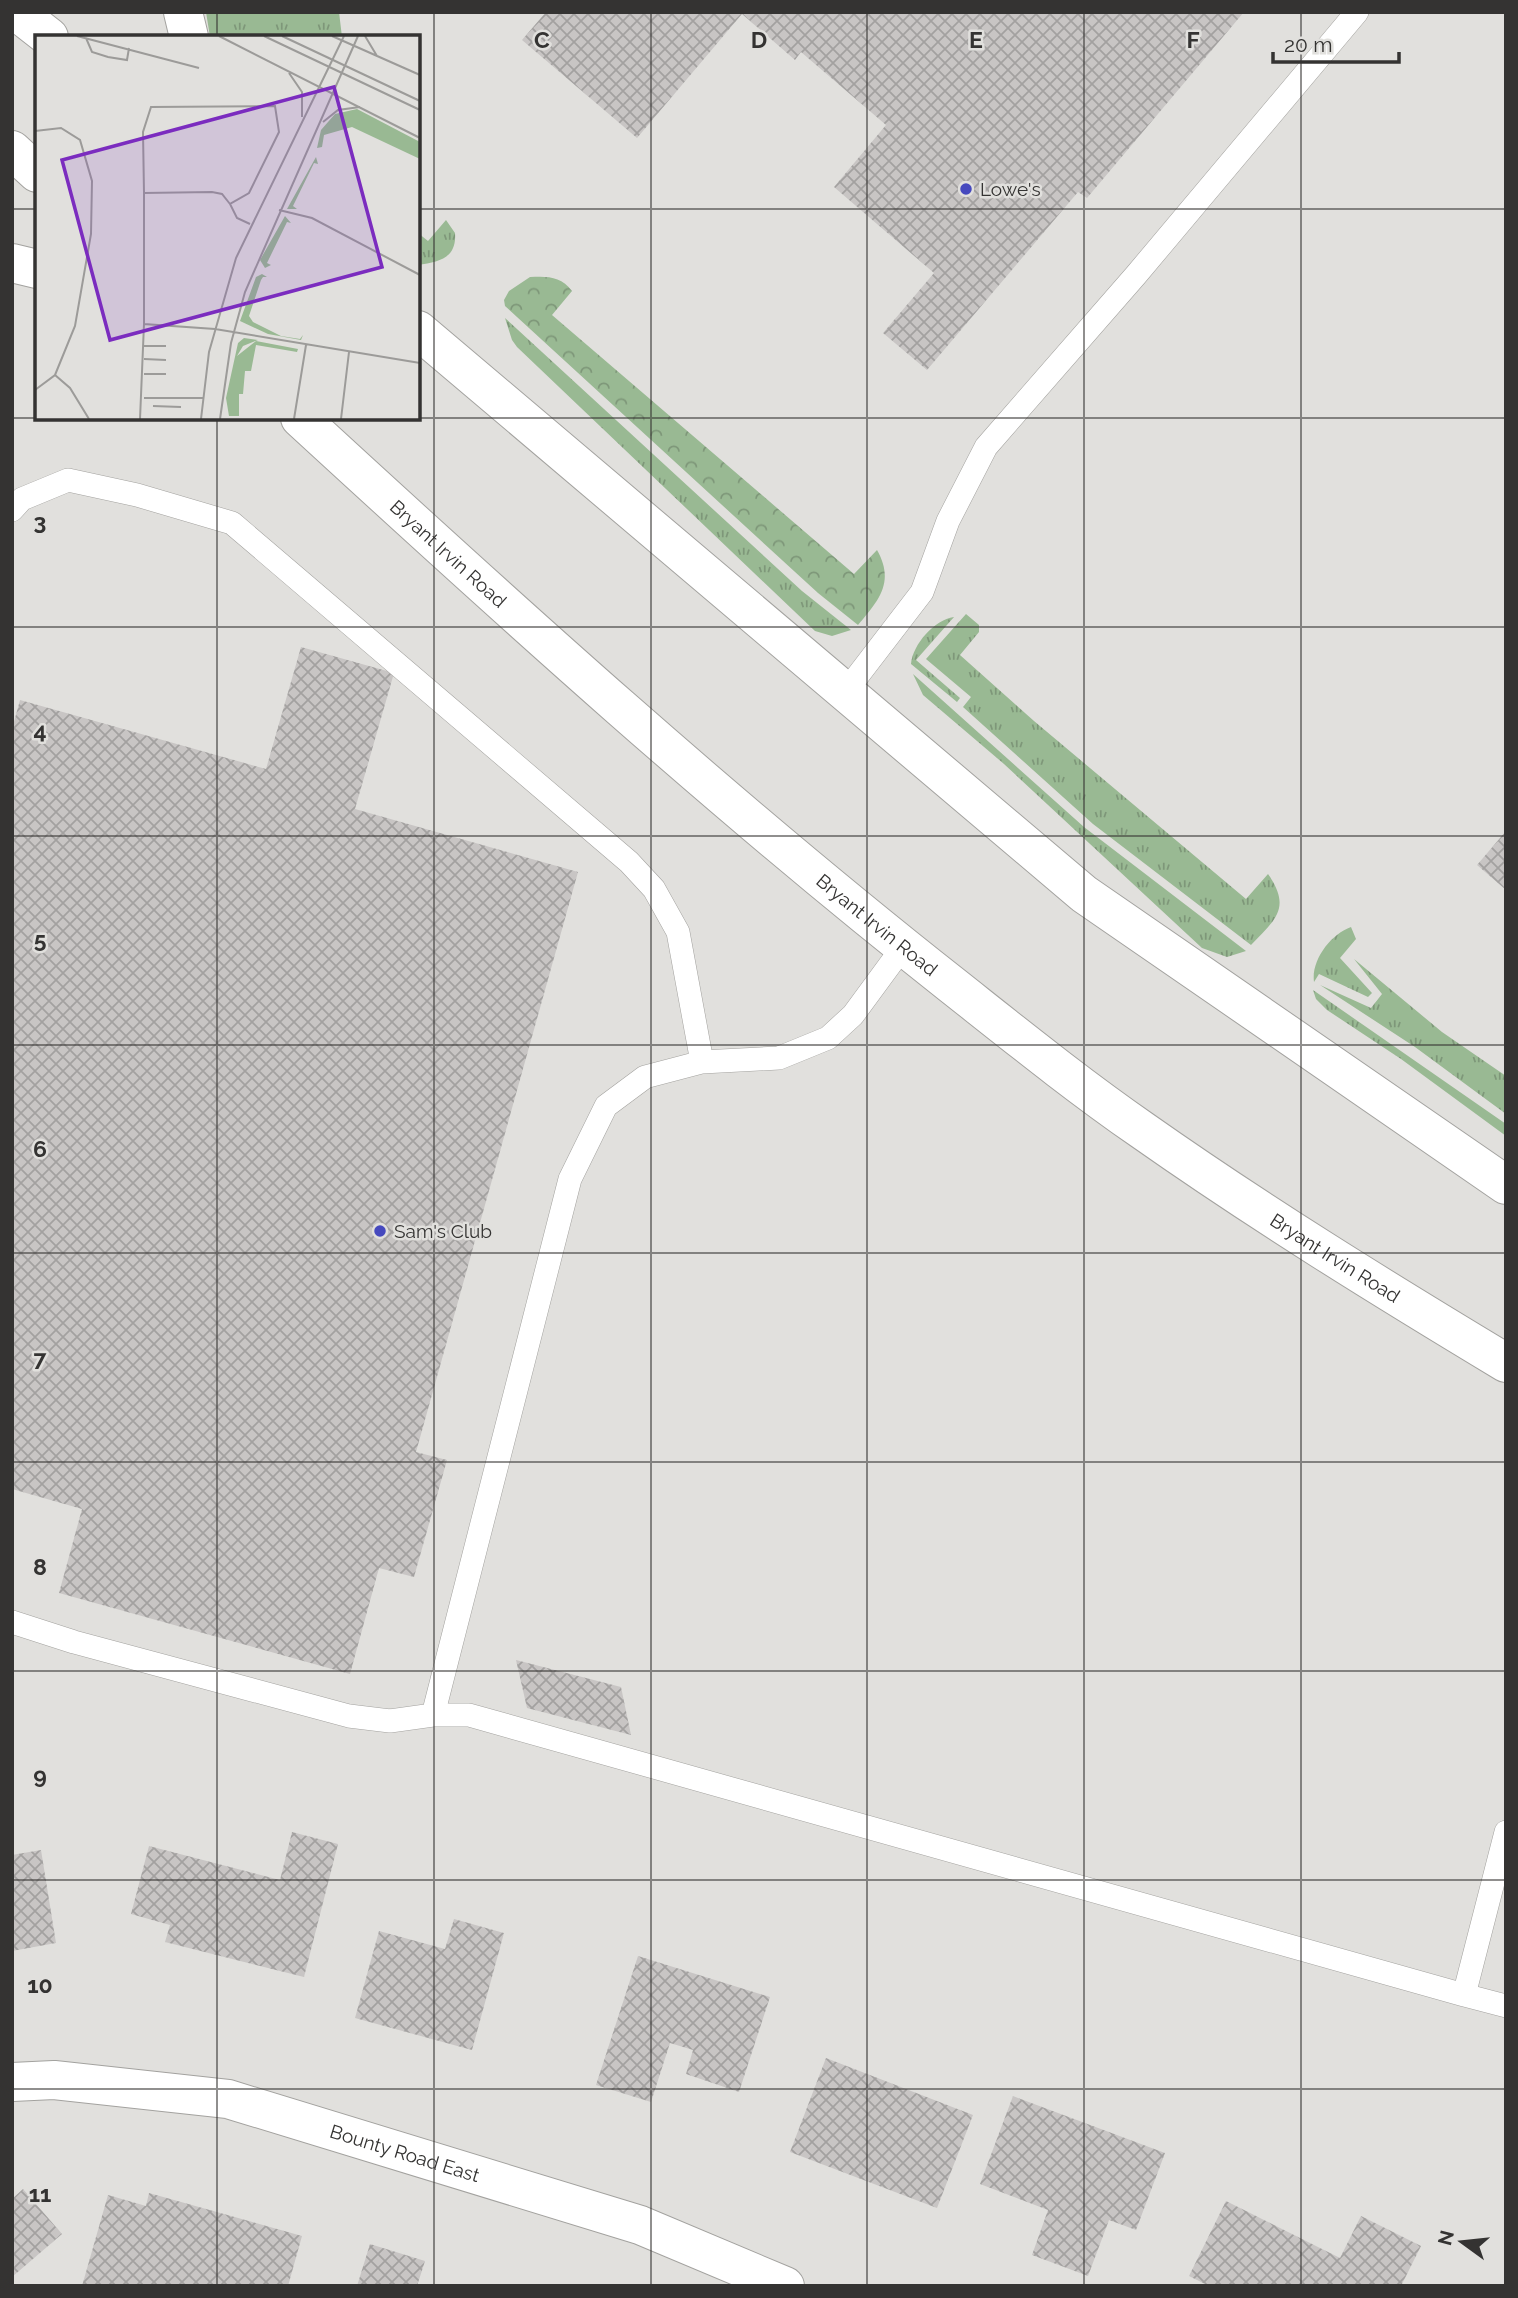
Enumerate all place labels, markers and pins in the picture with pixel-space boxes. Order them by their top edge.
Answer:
place label: Lowe's [980,178,1041,200]
marker: Lowe's [958,181,974,197]
place label: Sam's Club [394,1220,492,1242]
marker: Sam's Club [372,1223,388,1239]

